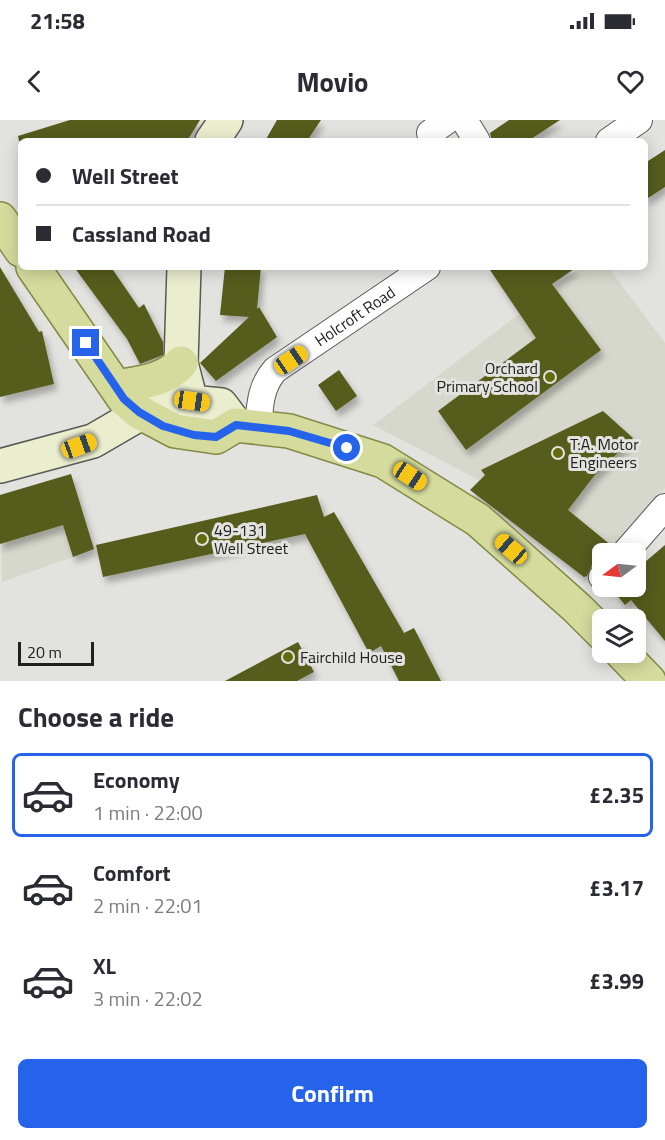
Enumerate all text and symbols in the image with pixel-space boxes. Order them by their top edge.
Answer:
text: 21:58 [30,4,85,38]
text: Movio [297,61,368,102]
icon: back [18,65,51,98]
icon: heart [614,65,647,98]
text: Well Street [72,159,178,193]
text: Cassland Road [72,217,211,251]
street label: Holcroft Road [310,280,400,352]
route end [72,329,99,356]
car [271,342,311,378]
place label: Orchard Primary School [436,356,538,398]
marker: Orchard Primary School [543,370,557,384]
car [173,390,211,412]
car [59,431,99,461]
place label: T.A. Motor Engineers [570,432,639,474]
route start [333,434,360,461]
marker: T.A. Motor Engineers [551,446,565,460]
car [390,459,430,493]
place label: 49-131 Well Street [214,518,288,560]
car [492,530,530,568]
marker: 49-131 Well Street [195,532,209,546]
north arrow [592,543,646,597]
map controls [592,543,646,663]
button: layers [592,609,646,663]
scale bar [18,639,94,666]
text: 20 m [27,640,62,664]
place label: Fairchild House [300,645,403,669]
marker: Fairchild House [281,650,295,664]
text: Choose a ride [18,696,174,737]
text: Economy [93,763,180,797]
icon: car [21,768,75,822]
text: £2.35 [589,778,644,812]
text: 1 min · 22:00 [93,797,203,828]
text: Comfort [93,856,171,890]
icon: car [21,861,75,915]
text: £3.17 [589,871,644,905]
text: 2 min · 22:01 [93,890,203,921]
text: XL [93,949,116,983]
icon: car [21,954,75,1008]
text: £3.99 [589,964,644,998]
text: 3 min · 22:02 [93,983,203,1014]
button: Confirm [18,1059,647,1128]

